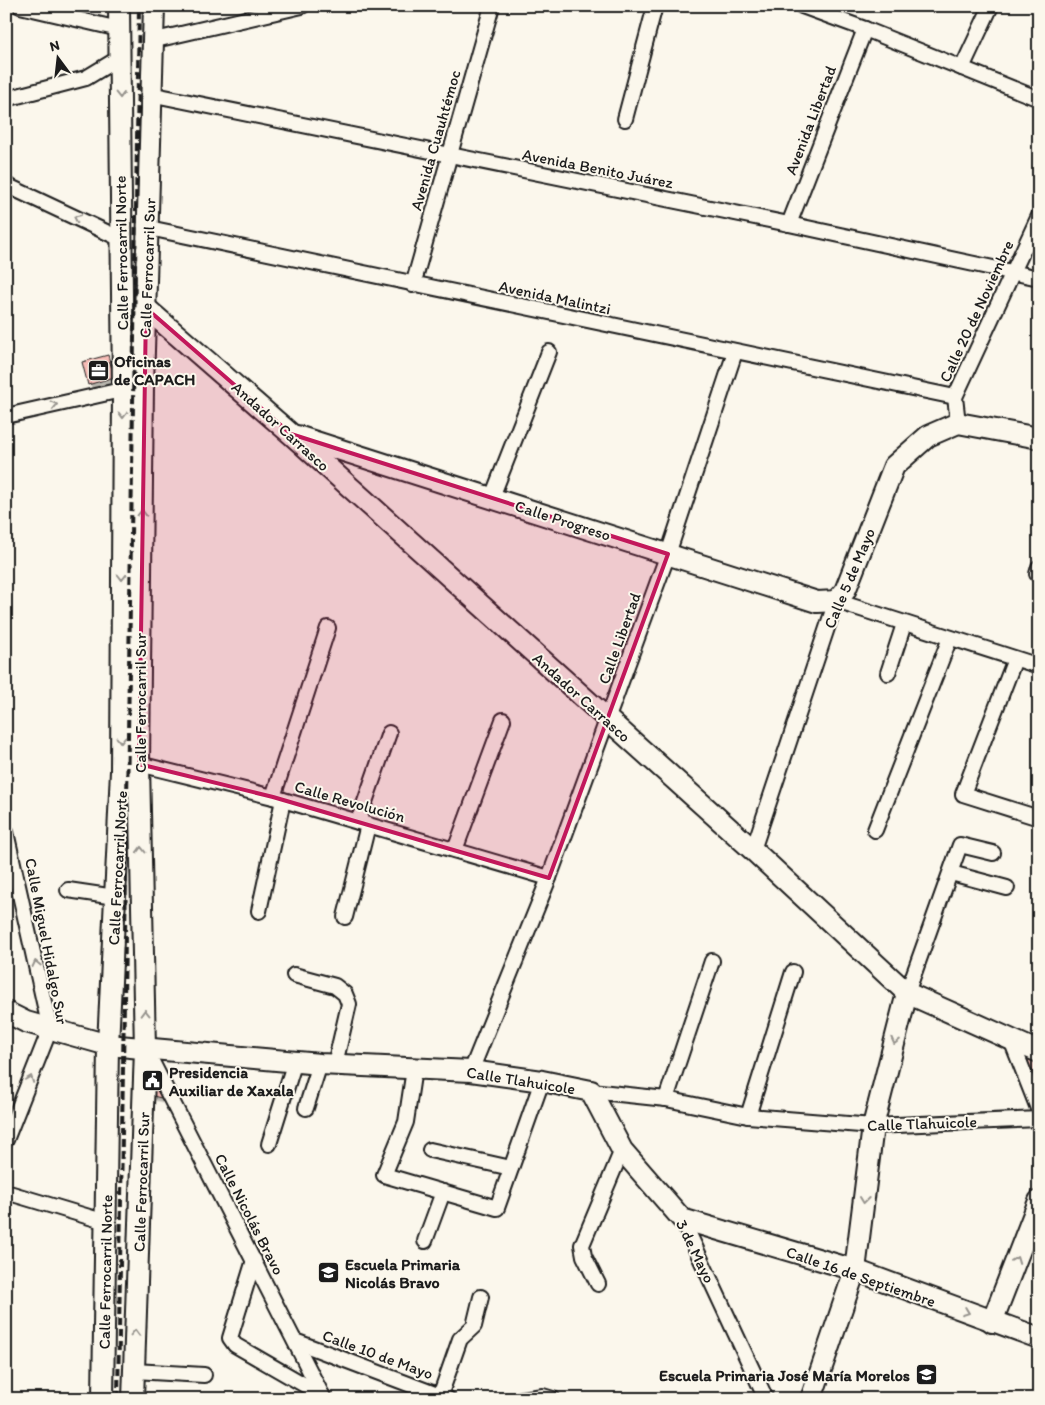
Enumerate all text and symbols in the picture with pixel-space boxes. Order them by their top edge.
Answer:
north arrow [32,32,82,82]
text: N [48,36,62,55]
street label: Avenida Libertad [781,63,840,178]
street label: Avenida Cuauhtémoc [406,68,465,213]
one-way arrow [115,92,125,99]
street label: Avenida Benito Juárez [521,145,676,193]
street label: Calle Ferrocarril Norte [111,175,132,331]
street label: Calle Ferrocarril Sur [136,197,159,338]
one-way arrow [73,214,82,225]
street label: Calle 20 de Noviembre [935,237,1018,385]
street label: Avenida Malintzi [497,276,613,319]
place label: Oficinas de CAPACH [114,352,195,389]
office icon: Oficinas de CAPACH [86,358,110,382]
street label: Andador Carrasco [228,378,333,475]
one-way arrow [49,400,58,411]
one-way arrow [118,412,128,419]
street label: Calle Progreso [512,496,613,545]
one-way arrow [137,509,147,516]
street label: Calle 5 de Mayo [820,525,879,631]
one-way arrow [117,574,127,582]
street label: Calle Libertad [594,590,645,686]
street label: Calle Ferrocarril Sur [131,632,150,773]
street label: Andador Carrasco [529,649,634,746]
one-way arrow [116,736,126,744]
street label: Calle Revolución [292,777,407,826]
street label: Calle Ferrocarril Norte [104,790,131,946]
one-way arrow [136,846,146,854]
street label: Calle Miguel Hidalgo Sur [21,856,72,1026]
one-way arrow [31,960,41,969]
one-way arrow [139,1008,150,1016]
one-way arrow [890,1036,901,1045]
place label: Presidencia Auxiliar de Xaxala [168,1063,294,1100]
street label: Calle Tlahuicole [465,1063,577,1098]
public building icon: Presidencia Auxiliar de Xaxala [141,1069,165,1093]
one-way arrow [25,1075,35,1083]
street label: Calle Ferrocarril Sur [130,1111,153,1252]
street label: Calle Tlahuicole [867,1112,977,1135]
street label: Calle Nicolás Bravo [211,1150,288,1278]
street label: Calle Ferrocarril Norte [95,1194,116,1350]
one-way arrow [859,1196,870,1204]
street label: 3 de Mayo [672,1216,719,1286]
street label: Calle 16 de Septiembre [784,1242,938,1311]
place label: Escuela Primaria Nicolás Bravo [345,1255,461,1292]
one-way arrow [1010,1256,1020,1265]
school or university icon: Escuela Primaria Nicolás Bravo [317,1261,341,1285]
one-way arrow [961,1306,969,1316]
street label: Calle 10 de Mayo [320,1326,436,1383]
one-way arrow [130,1328,141,1336]
school or university icon: Escuela Primaria José María Morelos [914,1363,938,1387]
place label: Escuela Primaria José María Morelos [659,1366,910,1385]

